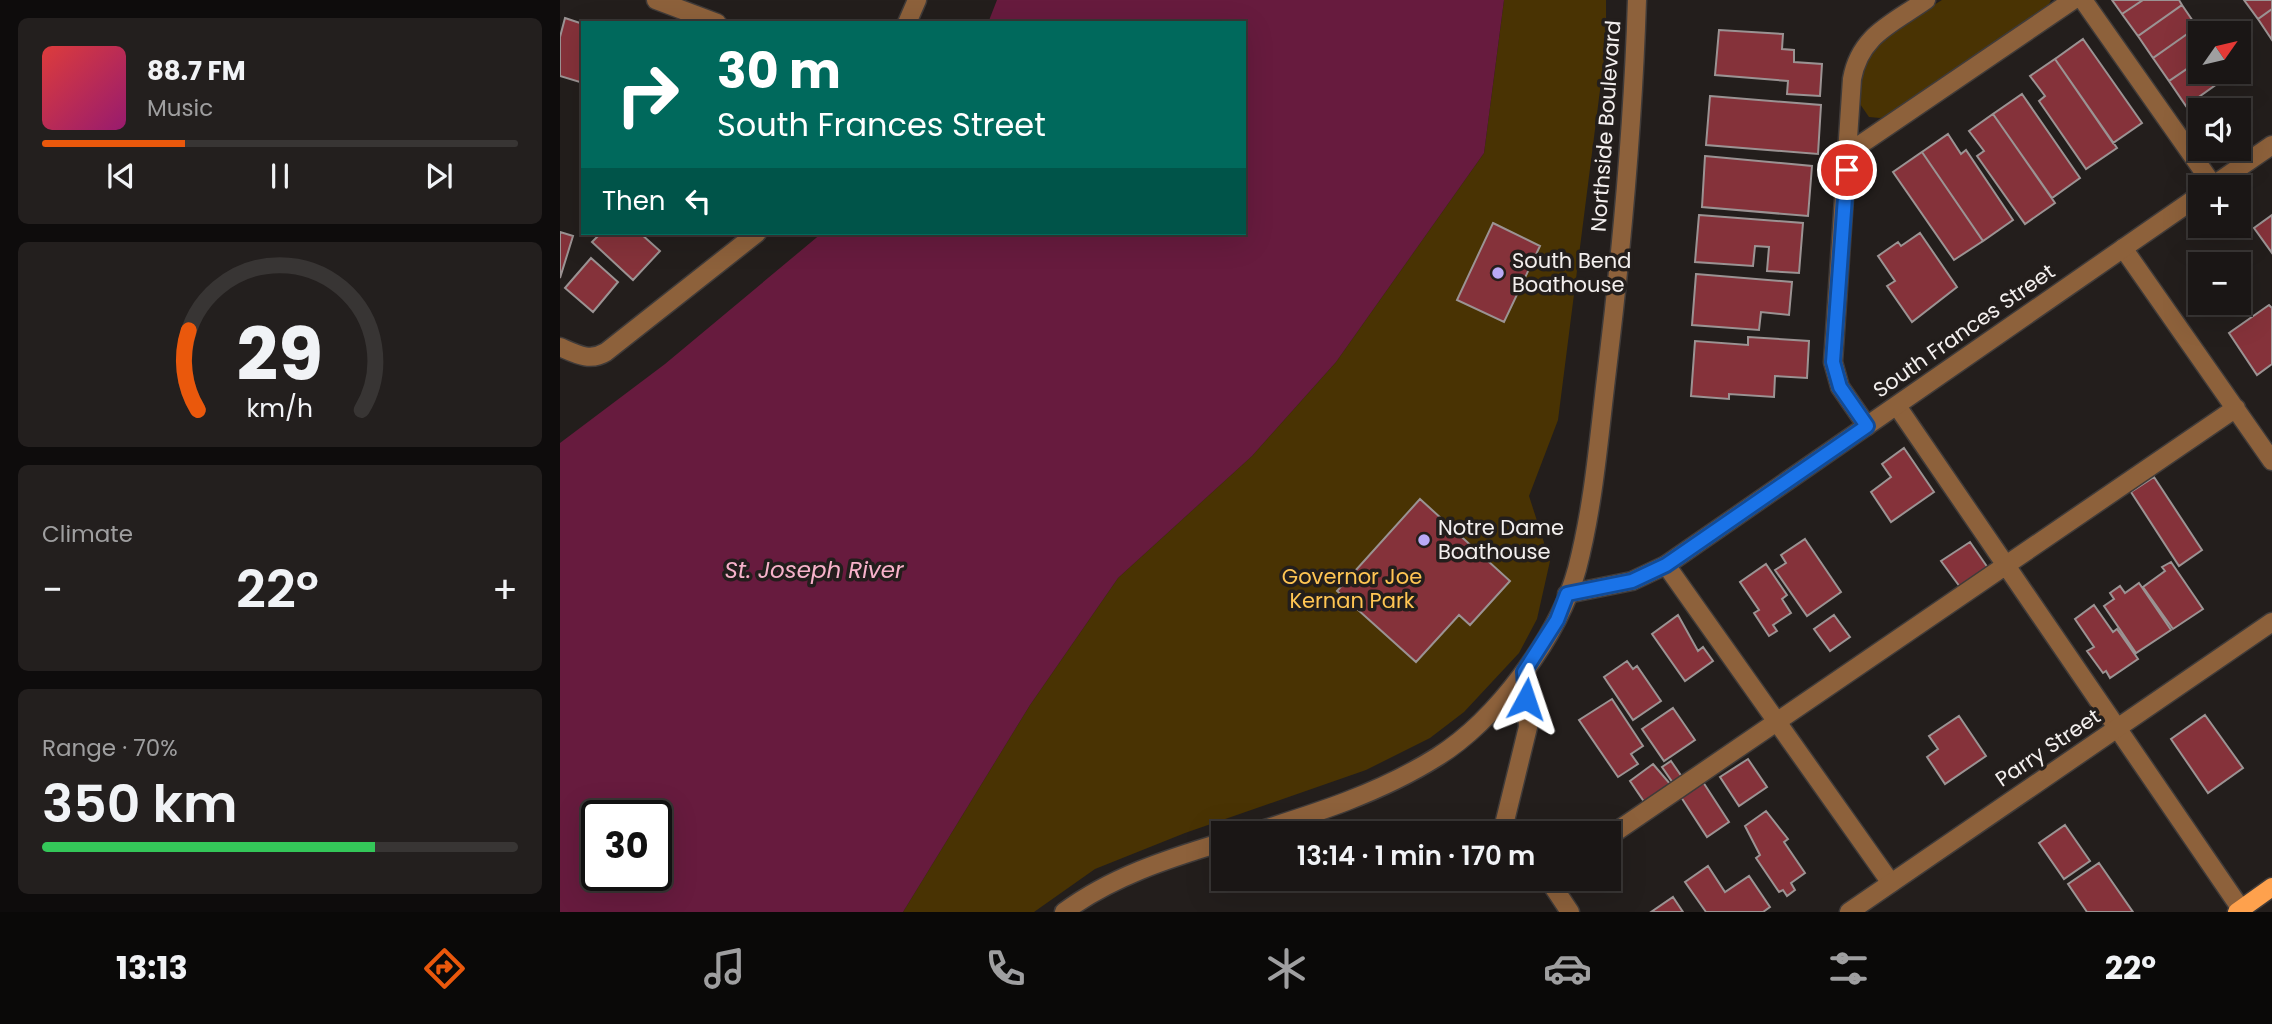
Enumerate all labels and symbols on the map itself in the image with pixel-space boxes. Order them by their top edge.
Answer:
street label: Northside Boulevard [1584,19,1627,233]
north arrow [2188,21,2250,84]
pin [1817,140,1877,200]
place label: South Bend Boathouse [1512,246,1631,299]
street label: South Frances Street [1867,257,2060,404]
marker: South Bend Boathouse [1490,265,1506,281]
place label: Notre Dame Boathouse [1438,513,1564,566]
marker: Notre Dame Boathouse [1416,532,1432,548]
water label: St. Joseph River [724,554,905,586]
park label: Governor Joe Kernan Park [1282,562,1422,615]
position arrow [1489,662,1563,736]
street label: Parry Street [1989,702,2106,793]
speed limit sign: 30 [581,800,672,891]

